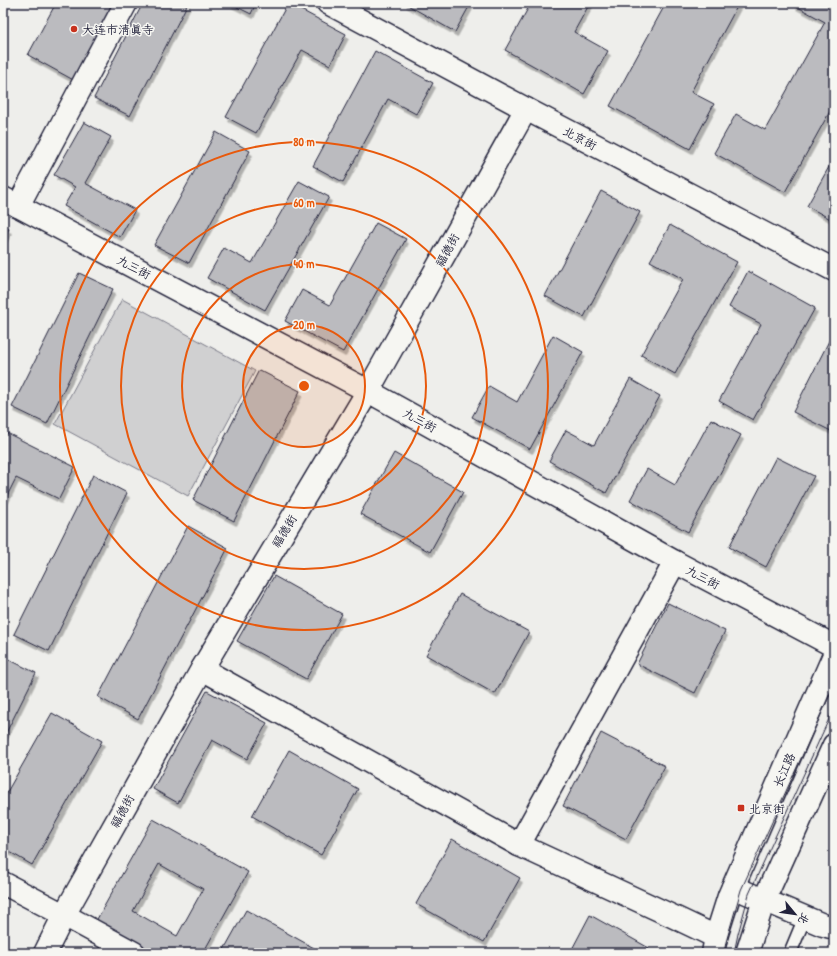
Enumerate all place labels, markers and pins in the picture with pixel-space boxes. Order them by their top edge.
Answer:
place label: 大连市清真寺 [82,21,154,38]
marker: 大连市清真寺 [69,24,79,34]
centre of rings [297,379,311,393]
place label: 北京街 [749,800,785,817]
marker: 北京街 [736,803,746,813]

